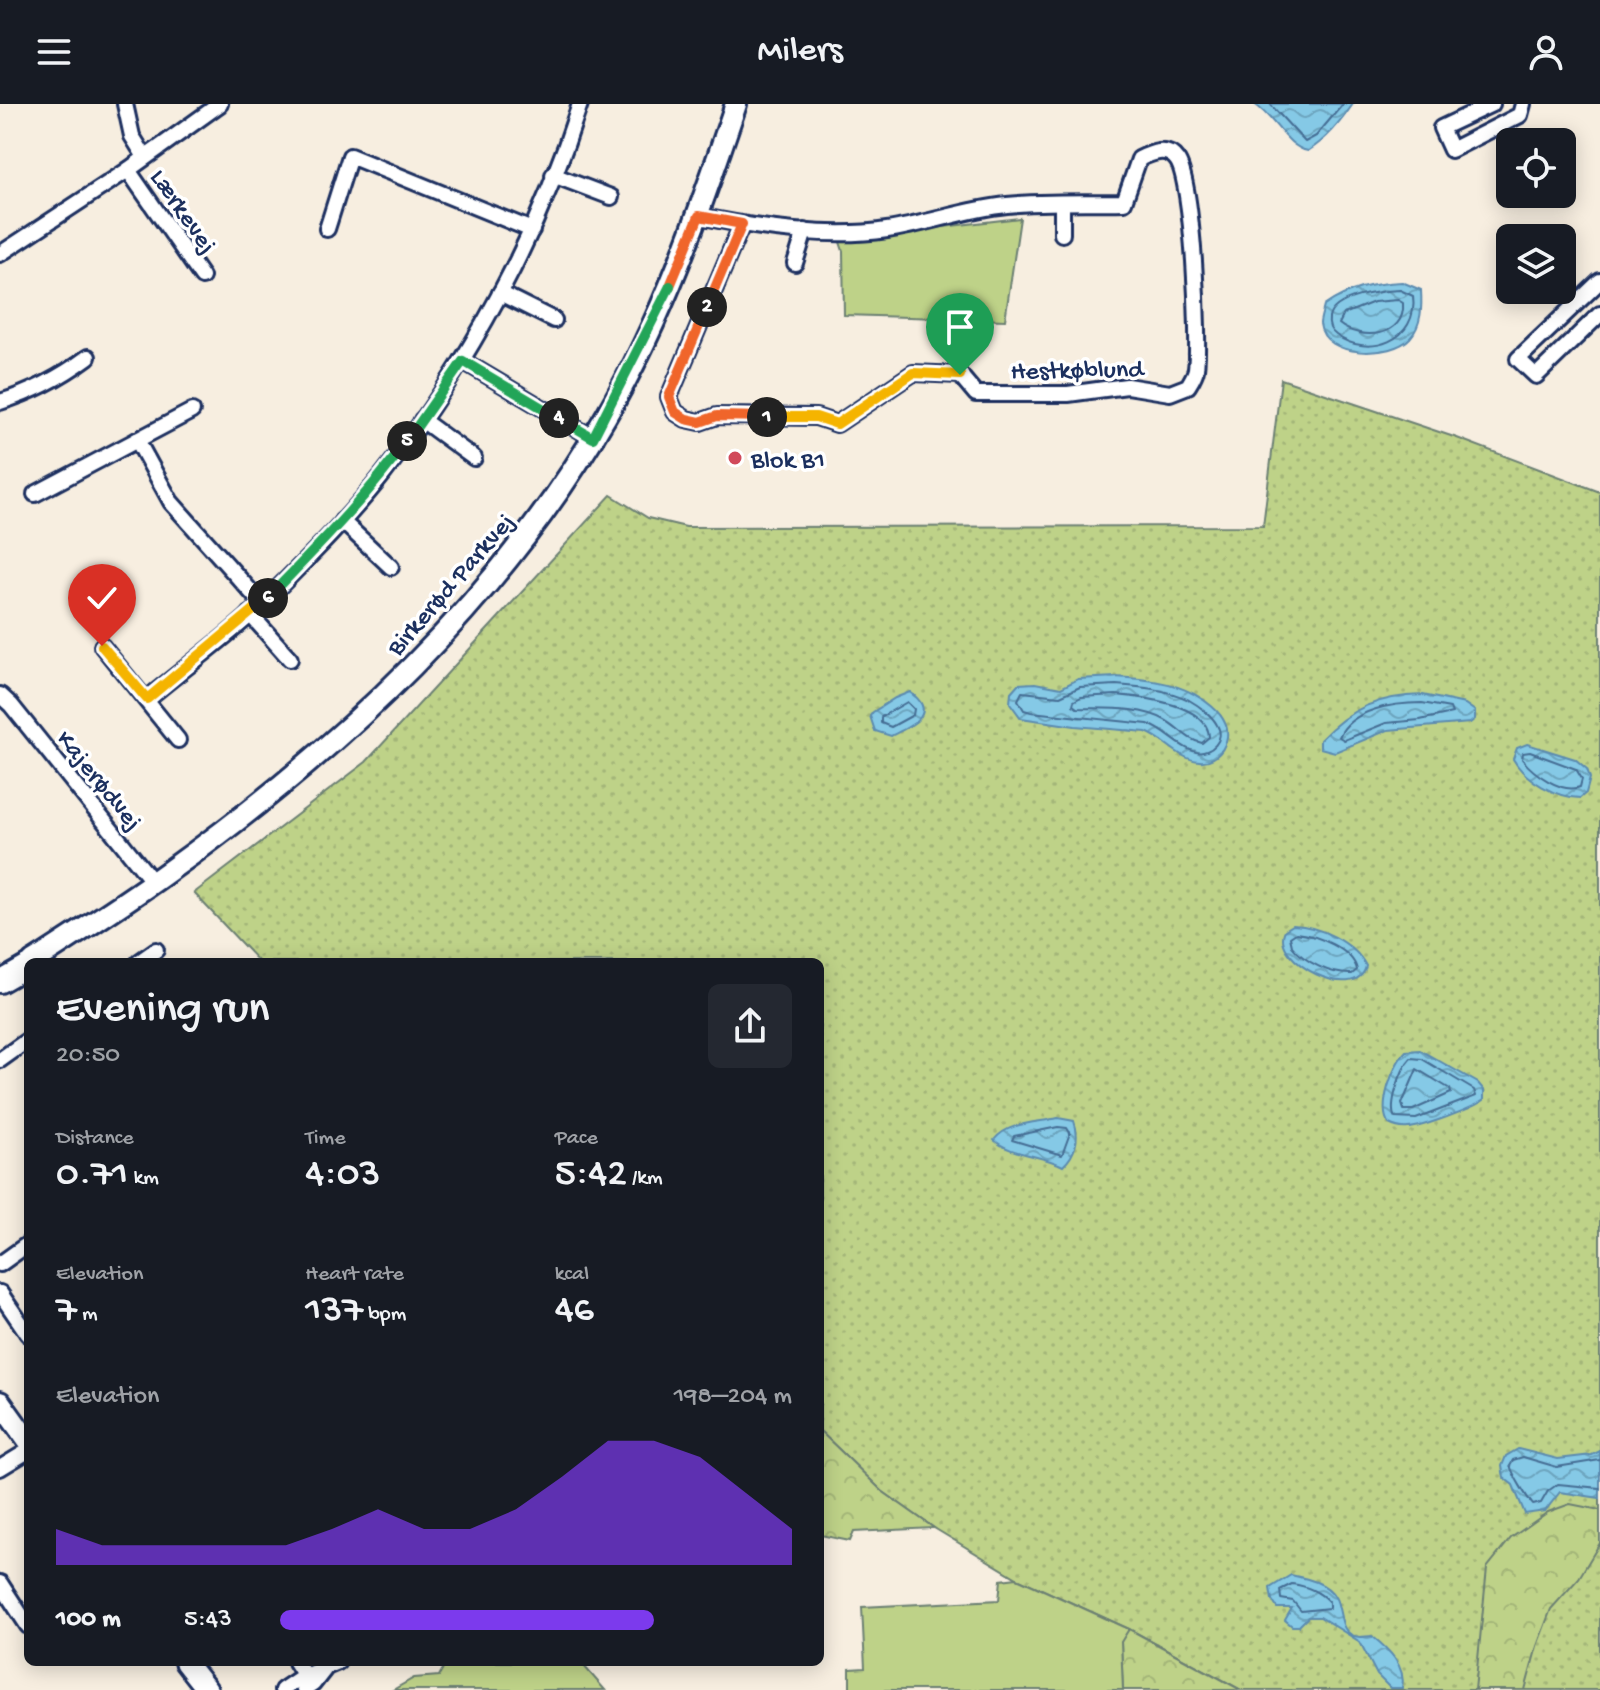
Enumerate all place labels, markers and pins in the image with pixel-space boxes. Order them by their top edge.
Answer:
pin: 2 [687,287,727,327]
pin [926,293,994,375]
pin: 1 [747,397,787,437]
pin: 4 [539,398,579,438]
pin: 5 [387,421,427,461]
place label: Blok B1 [750,447,825,478]
marker: Blok B1 [726,449,744,467]
pin [68,564,136,646]
pin: 6 [248,578,288,618]

